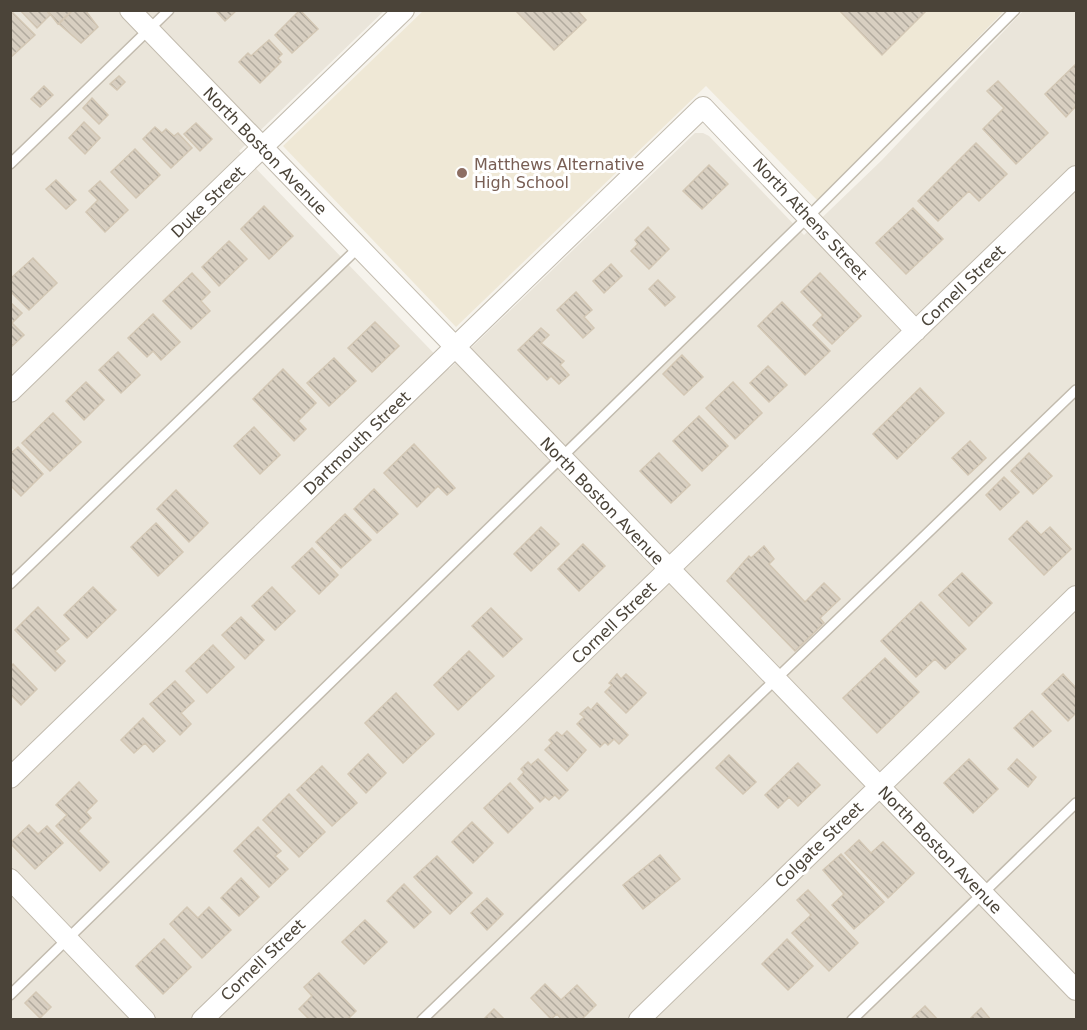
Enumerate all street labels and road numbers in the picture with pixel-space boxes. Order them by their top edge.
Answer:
street label: North Boston Avenue [199,83,331,219]
street label: North Athens Street [749,154,871,284]
street label: Duke Street [167,162,249,242]
street label: Cornell Street [917,241,1009,331]
street label: Dartmouth Street [300,387,414,499]
street label: North Boston Avenue [536,433,668,569]
street label: Cornell Street [568,578,660,668]
street label: North Boston Avenue [874,782,1006,918]
street label: Colgate Street [771,798,867,892]
street label: Cornell Street [217,915,309,1005]

